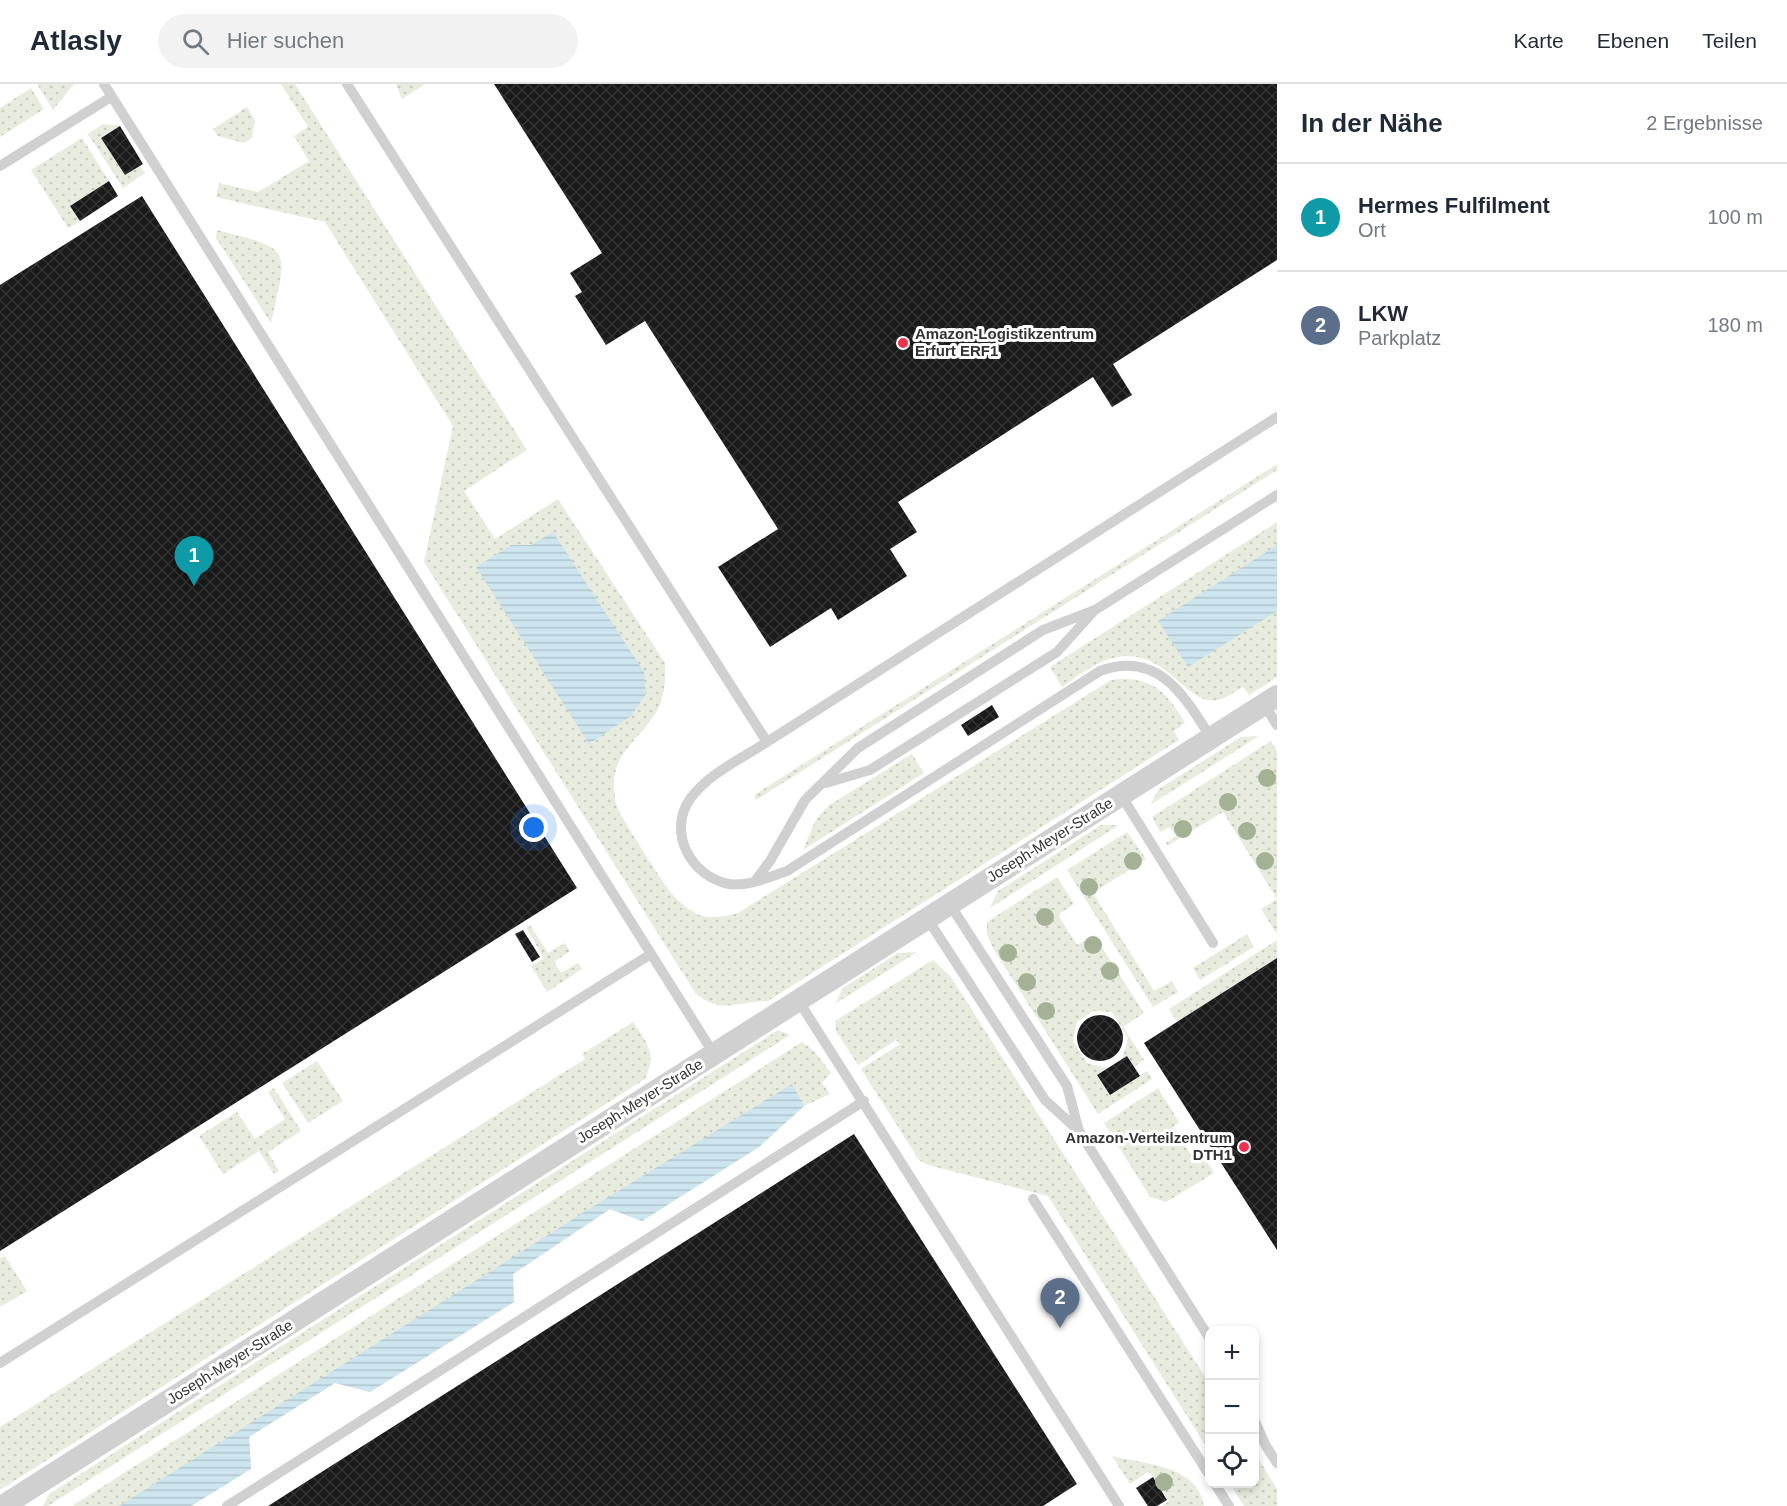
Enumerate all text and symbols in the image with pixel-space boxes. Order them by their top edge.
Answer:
search box [158,14,578,68]
text: Atlasly [30,25,122,56]
icon: search [179,25,212,58]
text: Hier suchen [227,28,344,53]
text: Karte [1514,29,1564,52]
text: Ebenen [1597,29,1669,52]
text: Teilen [1702,29,1757,52]
text: In der Nähe [1301,108,1443,138]
text: 2 Ergebnisse [1646,112,1763,134]
text: Hermes Fulfilment [1358,193,1550,218]
text: 1 [1315,206,1326,228]
text: 100 m [1707,206,1763,228]
text: Ort [1358,219,1386,241]
text: LKW [1358,301,1408,326]
text: 2 [1315,314,1326,336]
text: 180 m [1707,314,1763,336]
place label: Amazon-Logistikzentrum Erfurt ERF1 [915,325,1094,359]
text: Parkplatz [1358,327,1441,349]
marker: Amazon-Logistikzentrum Erfurt ERF1 [896,336,910,350]
pin: 1 [174,536,214,586]
street label: Joseph-Meyer-Straße [984,794,1116,885]
your location [519,813,548,842]
street label: Joseph-Meyer-Straße [574,1055,706,1146]
place label: Amazon-Verteilzentrum DTH1 [1065,1129,1232,1163]
marker: Amazon-Verteilzentrum DTH1 [1237,1140,1251,1154]
pin: 2 [1040,1278,1080,1328]
street label: Joseph-Meyer-Straße [164,1316,296,1407]
map controls [1205,1326,1259,1488]
button: + [1205,1326,1259,1380]
button: − [1205,1380,1259,1434]
button: locate [1205,1434,1259,1488]

